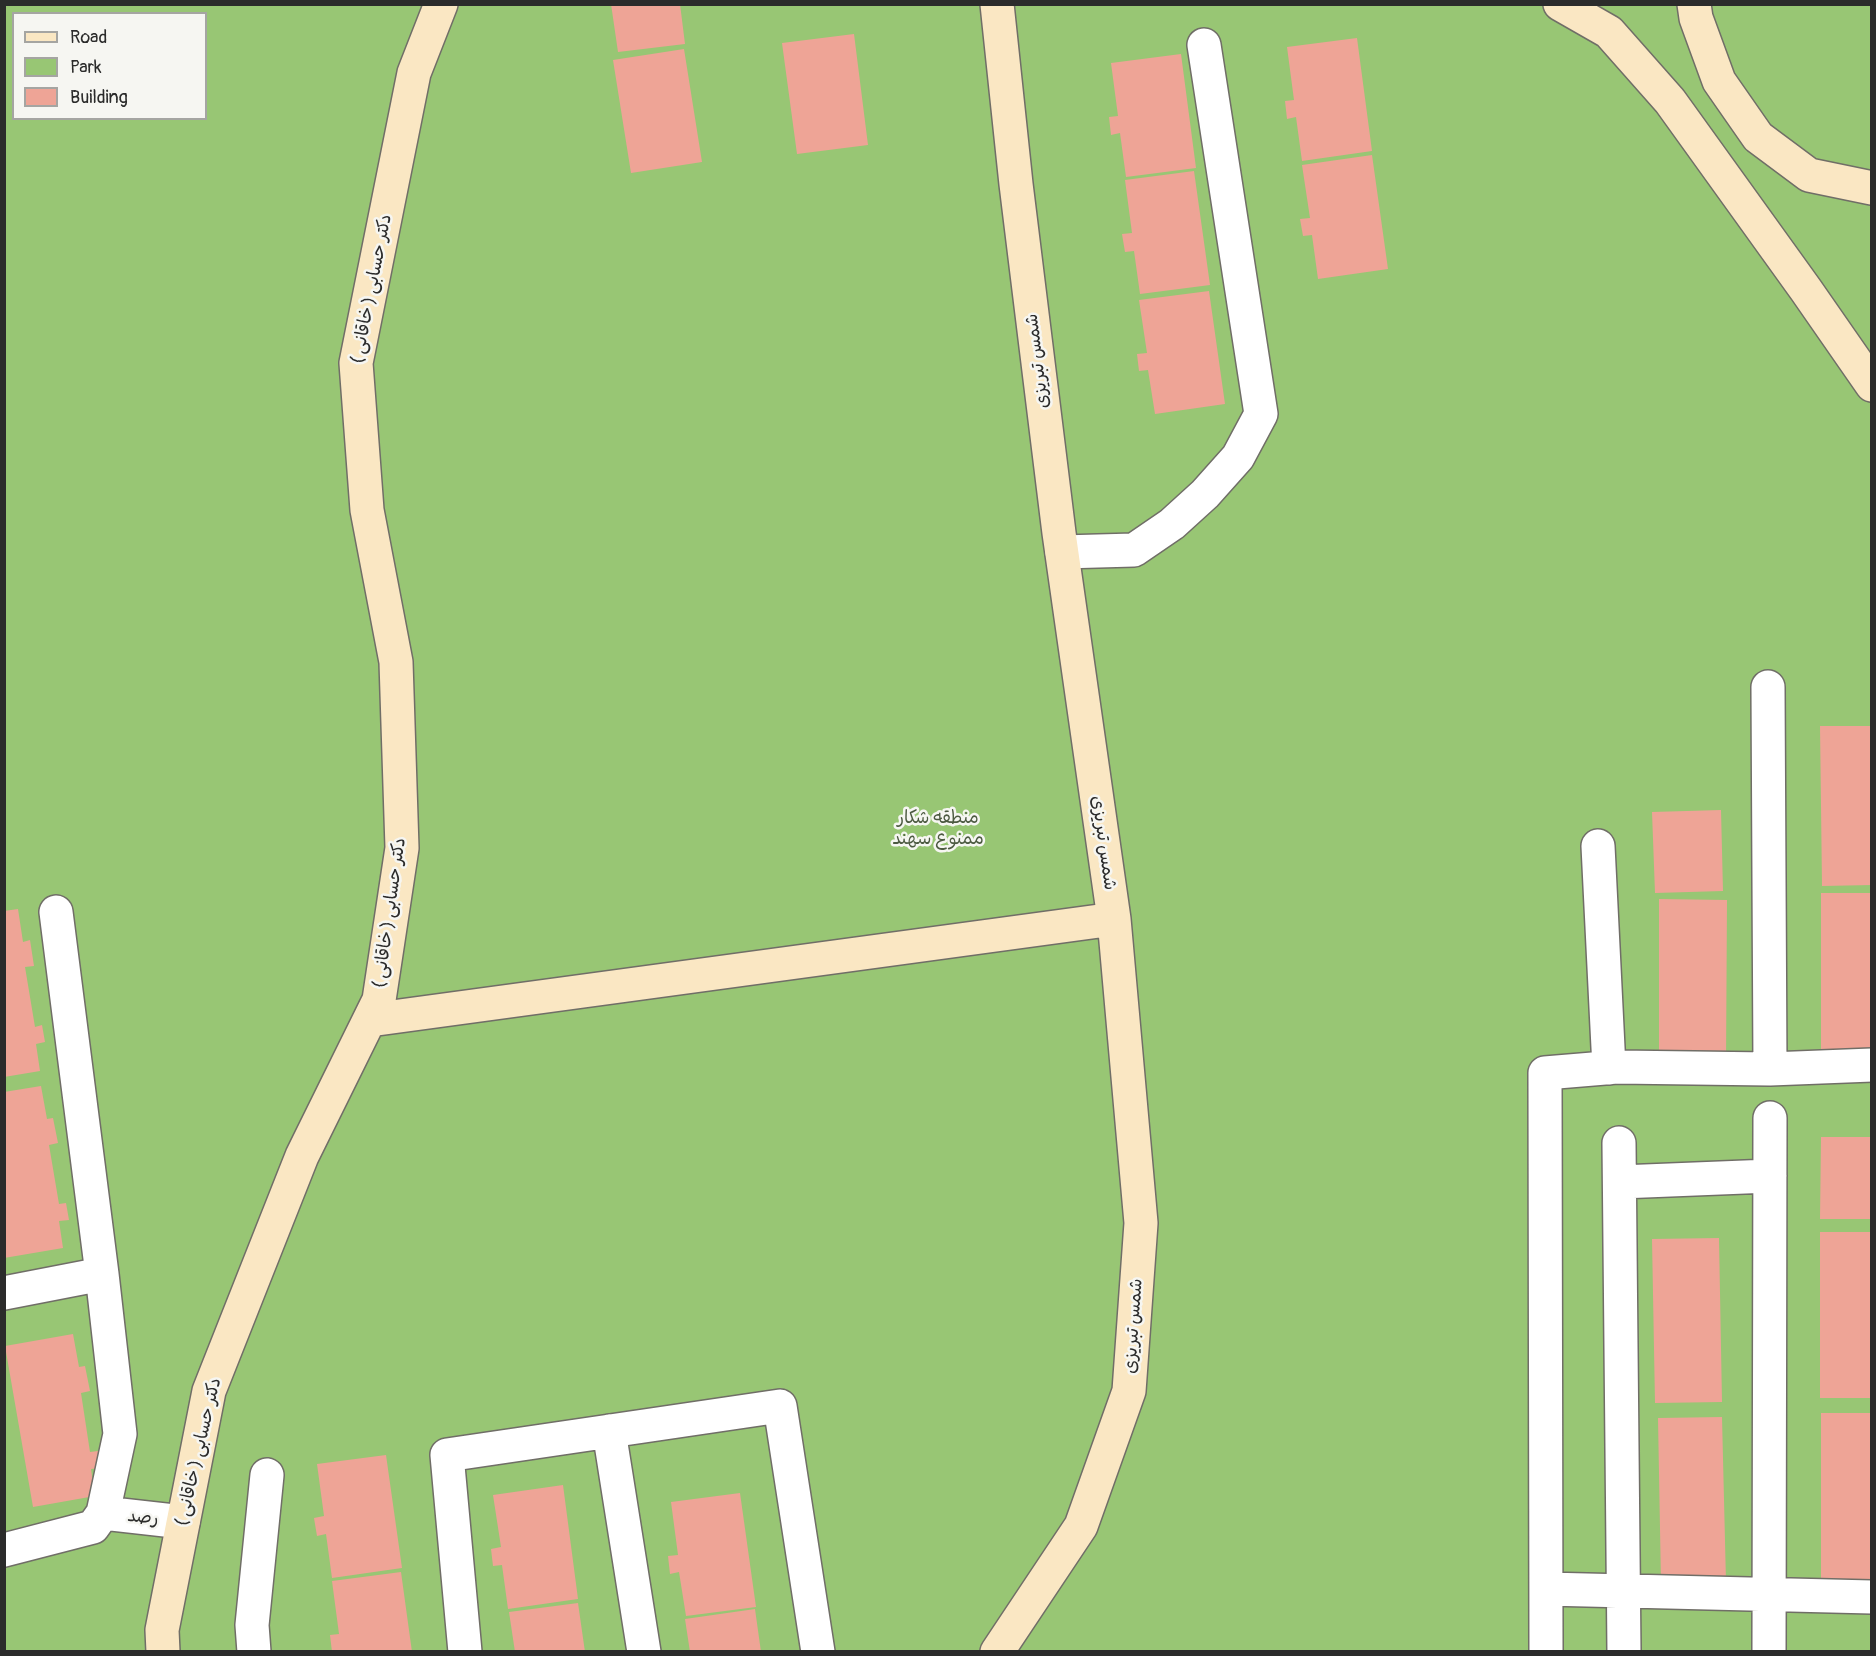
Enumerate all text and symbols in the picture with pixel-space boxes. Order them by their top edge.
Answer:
legend [12,12,207,120]
text: Road [70,26,107,49]
text: Park [70,56,102,79]
text: Building [70,86,128,109]
street label: دکتر حسابی ( خاقانی ) [347,213,397,365]
street label: شمس تبریزی [1021,312,1055,410]
street label: شمس تبریزی [1086,794,1120,892]
park label: منطقه شکار ممنوع سهند [892,807,984,850]
street label: دکتر حسابی ( خاقانی ) [369,837,411,989]
street label: شمس تبریزی [1120,1278,1148,1374]
street label: دکتر حسابی ( خاقانی ) [171,1376,227,1528]
street label: رصد [126,1506,160,1530]

